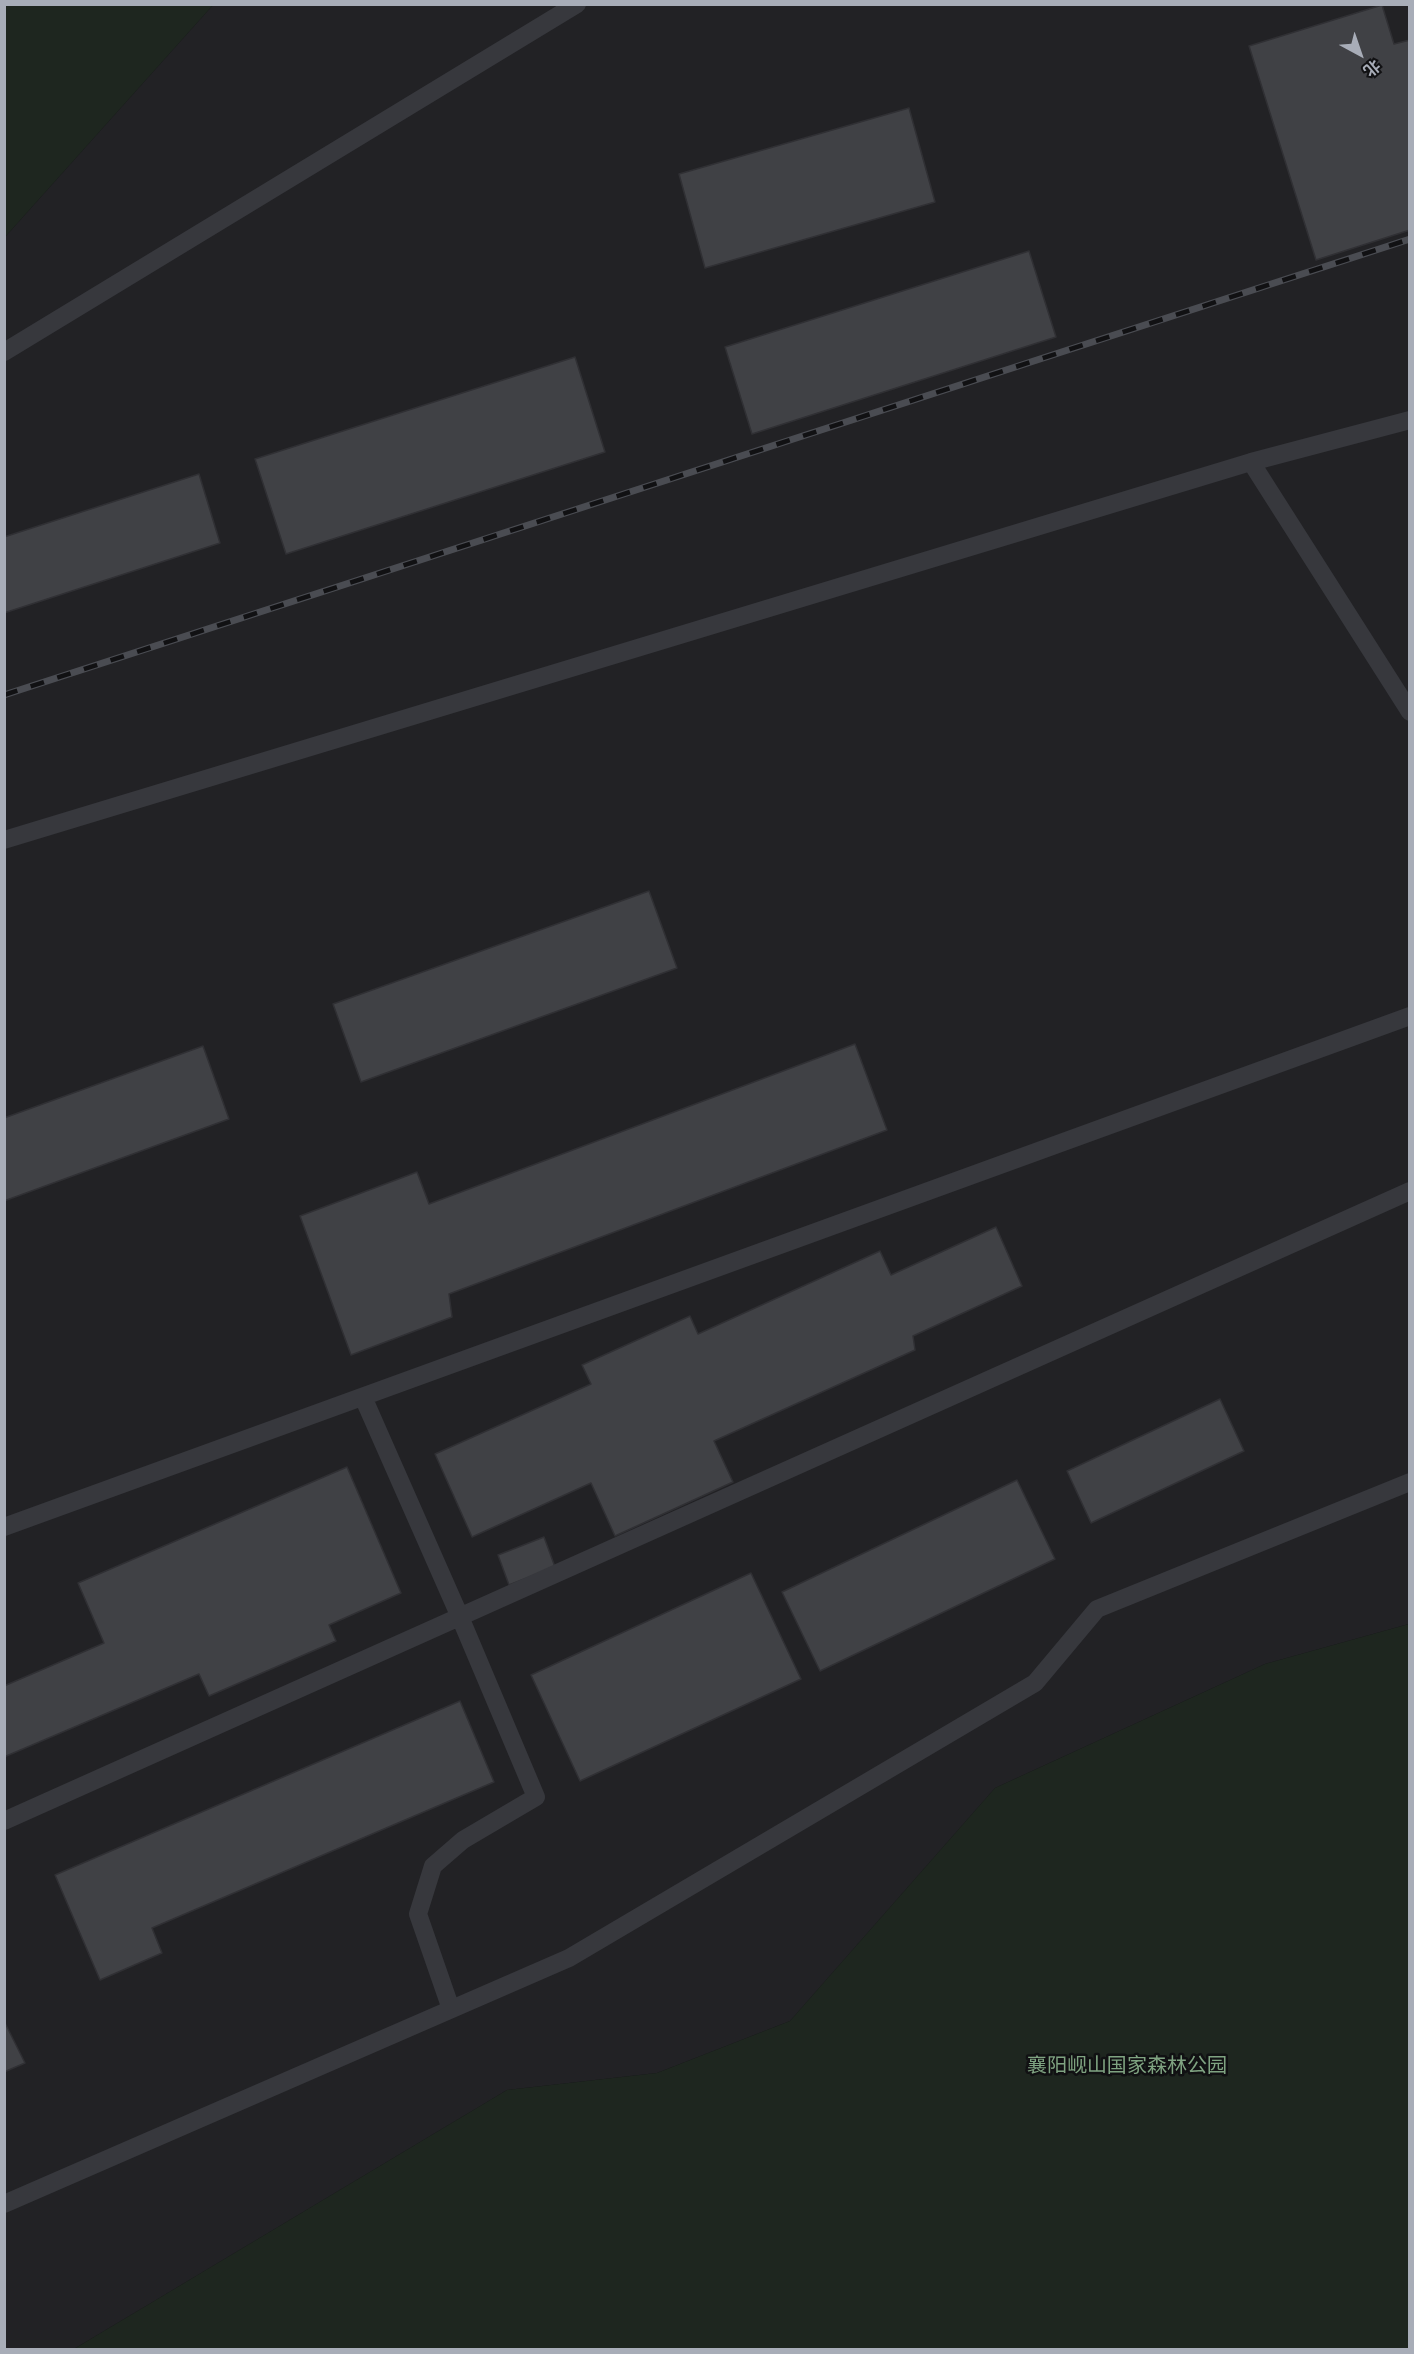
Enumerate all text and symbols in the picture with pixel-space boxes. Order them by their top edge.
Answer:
north arrow [1330,24,1390,84]
text: 北 [1359,55,1385,81]
park label: 襄阳岘山国家森林公园 [1027,2055,1227,2079]

